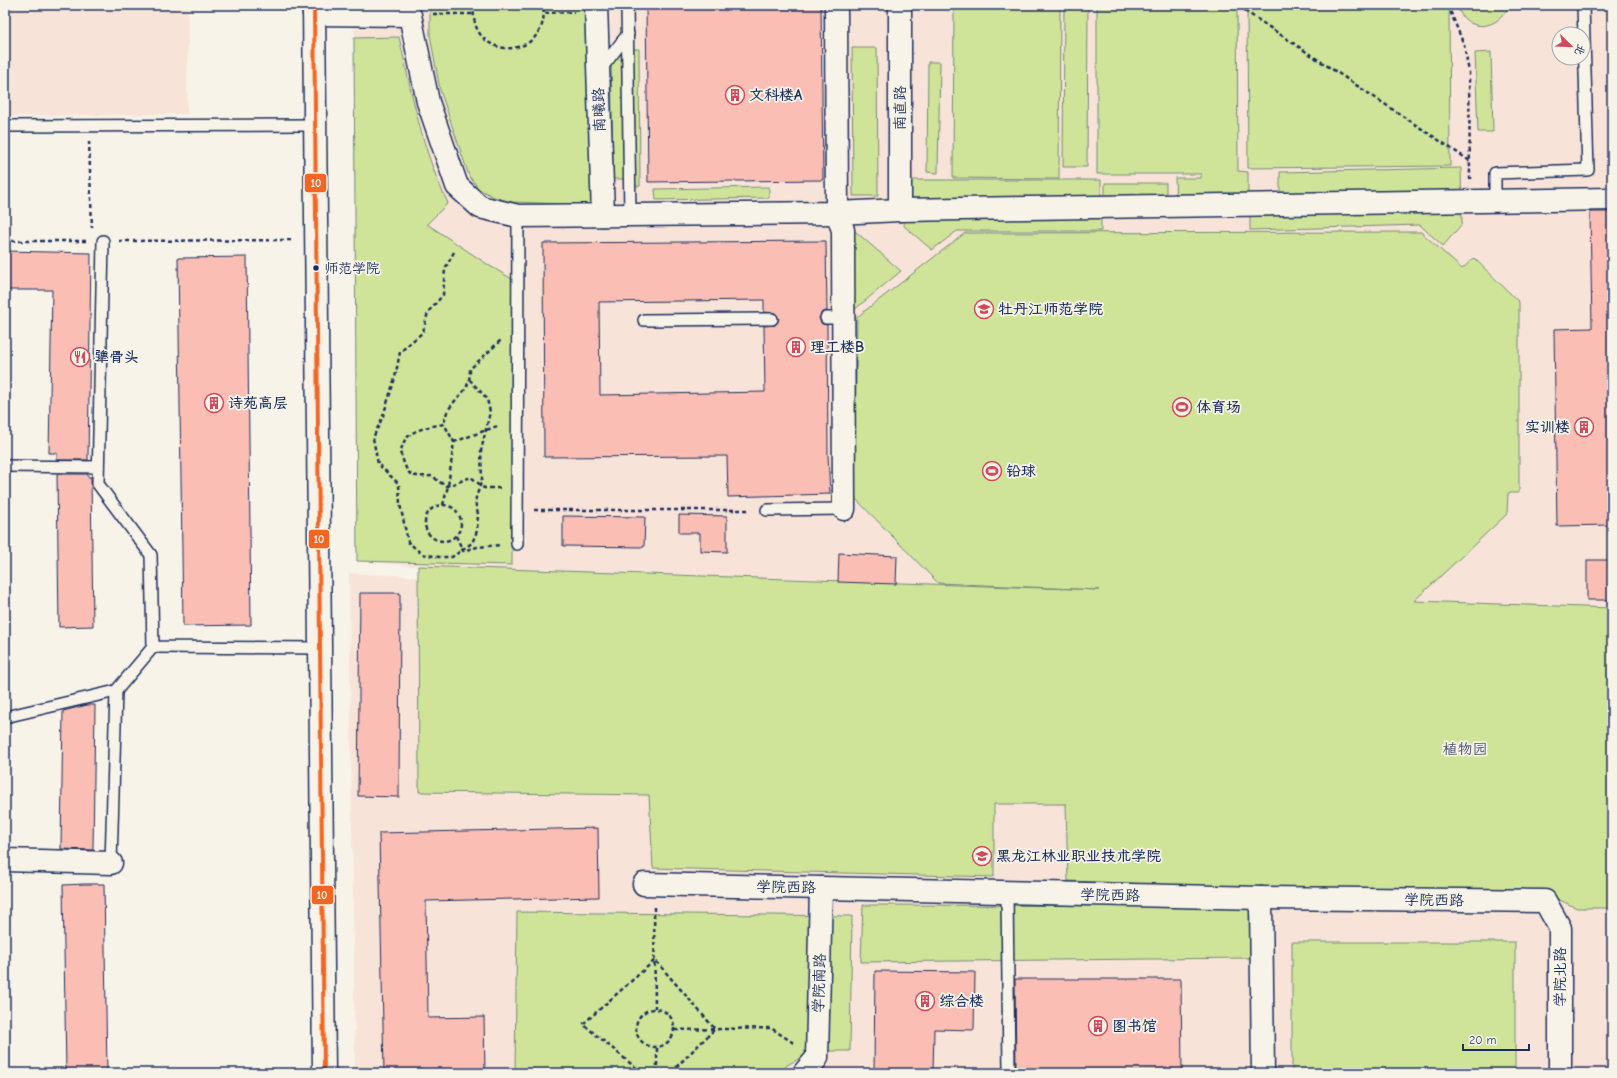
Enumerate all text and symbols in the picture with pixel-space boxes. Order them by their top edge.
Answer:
north arrow [1551,26,1591,66]
text: 北 [1572,42,1588,57]
building icon: 文科楼A [724,84,746,106]
street label: 南直路 [891,85,909,131]
place label: 文科楼A [749,86,803,104]
street label: 南曦路 [589,87,609,133]
line badge: 10 [304,173,327,193]
text: 10 [311,177,321,190]
place label: 师范学院 [324,260,380,277]
marker: 师范学院 [311,263,321,273]
school or university icon: 牡丹江师范学院 [973,298,995,320]
place label: 牡丹江师范学院 [998,300,1103,318]
building icon: 理工楼B [785,336,807,358]
place label: 理工楼B [810,338,864,356]
restaurant icon: 犟骨头 [69,346,91,368]
place label: 犟骨头 [94,348,139,366]
building icon: 诗苑高层 [203,392,225,414]
place label: 诗苑高层 [228,394,288,412]
sports icon: 体育场 [1171,396,1193,418]
place label: 体育场 [1196,398,1241,416]
building icon: 实训楼 [1573,416,1595,438]
place label: 实训楼 [1525,418,1570,436]
sports icon: 铅球 [981,460,1003,482]
place label: 铅球 [1006,462,1036,480]
line badge: 10 [308,529,330,549]
text: 10 [314,533,324,546]
park label: 植物园 [1442,740,1488,758]
school or university icon: 黑龙江林业职业技术学院 [971,845,993,867]
place label: 黑龙江林业职业技术学院 [996,847,1161,865]
street label: 学院西路 [756,877,816,897]
line badge: 10 [311,885,334,905]
street label: 学院西路 [1080,885,1140,905]
text: 10 [317,889,327,902]
street label: 学院西路 [1404,890,1464,910]
street label: 学院北路 [1551,947,1569,1007]
street label: 学院南路 [809,953,829,1013]
building icon: 综合楼 [914,990,936,1012]
place label: 综合楼 [939,992,984,1010]
building icon: 图书馆 [1087,1015,1109,1037]
place label: 图书馆 [1112,1017,1157,1035]
scale bar [1463,1026,1529,1052]
text: 20 m [1469,1033,1497,1047]

